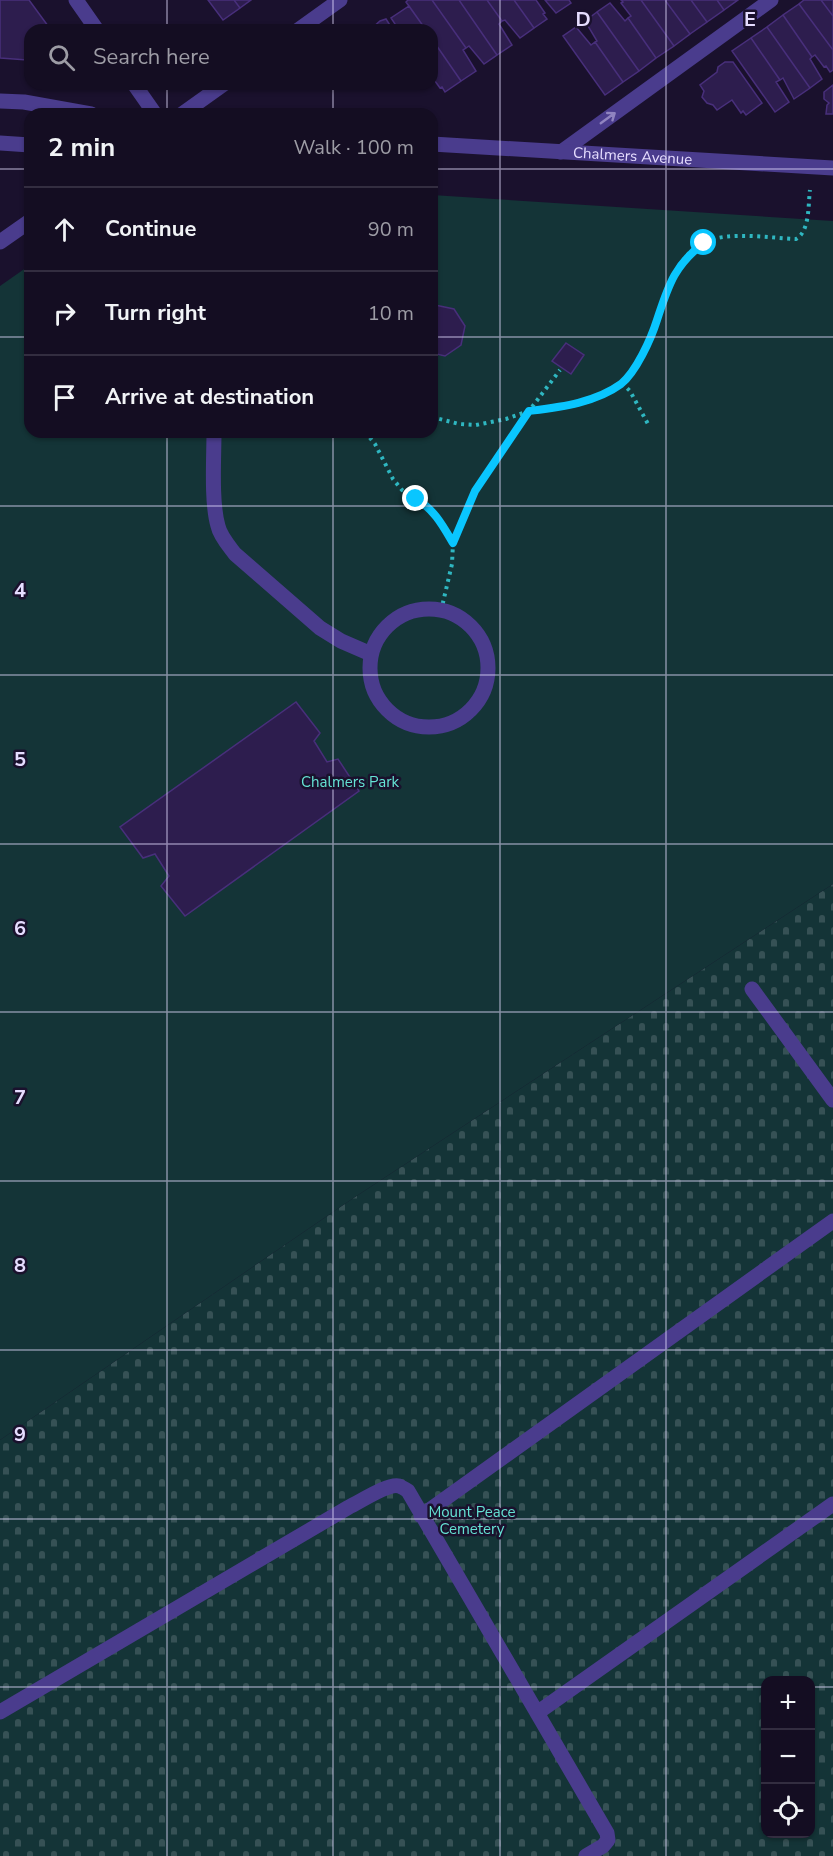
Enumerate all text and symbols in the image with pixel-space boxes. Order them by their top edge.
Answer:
text: D [575,6,591,33]
text: E [744,6,756,33]
search box [24,24,438,90]
icon: search [45,41,78,74]
text: Search here [93,42,210,72]
one-way arrow [599,111,615,124]
text: 2 min [48,130,115,165]
text: Walk · 100 m [294,134,414,161]
street label: Chalmers Avenue [572,142,693,170]
icon: ahead [48,213,81,246]
text: Continue [105,214,196,244]
text: 90 m [368,216,414,243]
route start [690,229,716,255]
icon: right [48,297,81,330]
text: Turn right [105,298,206,328]
text: 10 m [368,300,414,327]
icon: arrive [48,381,81,414]
text: Arrive at destination [105,382,314,412]
route end [402,485,428,511]
text: 4 [14,577,26,604]
text: 5 [14,746,26,773]
park label: Chalmers Park [301,772,400,792]
text: 6 [14,915,26,942]
text: 7 [14,1084,26,1111]
text: 8 [14,1252,26,1279]
text: 9 [14,1421,26,1448]
park label: Mount Peace Cemetery [428,1502,516,1539]
map controls [761,1676,815,1838]
button: + [761,1676,815,1730]
button: − [761,1730,815,1784]
button: locate [761,1784,815,1838]

